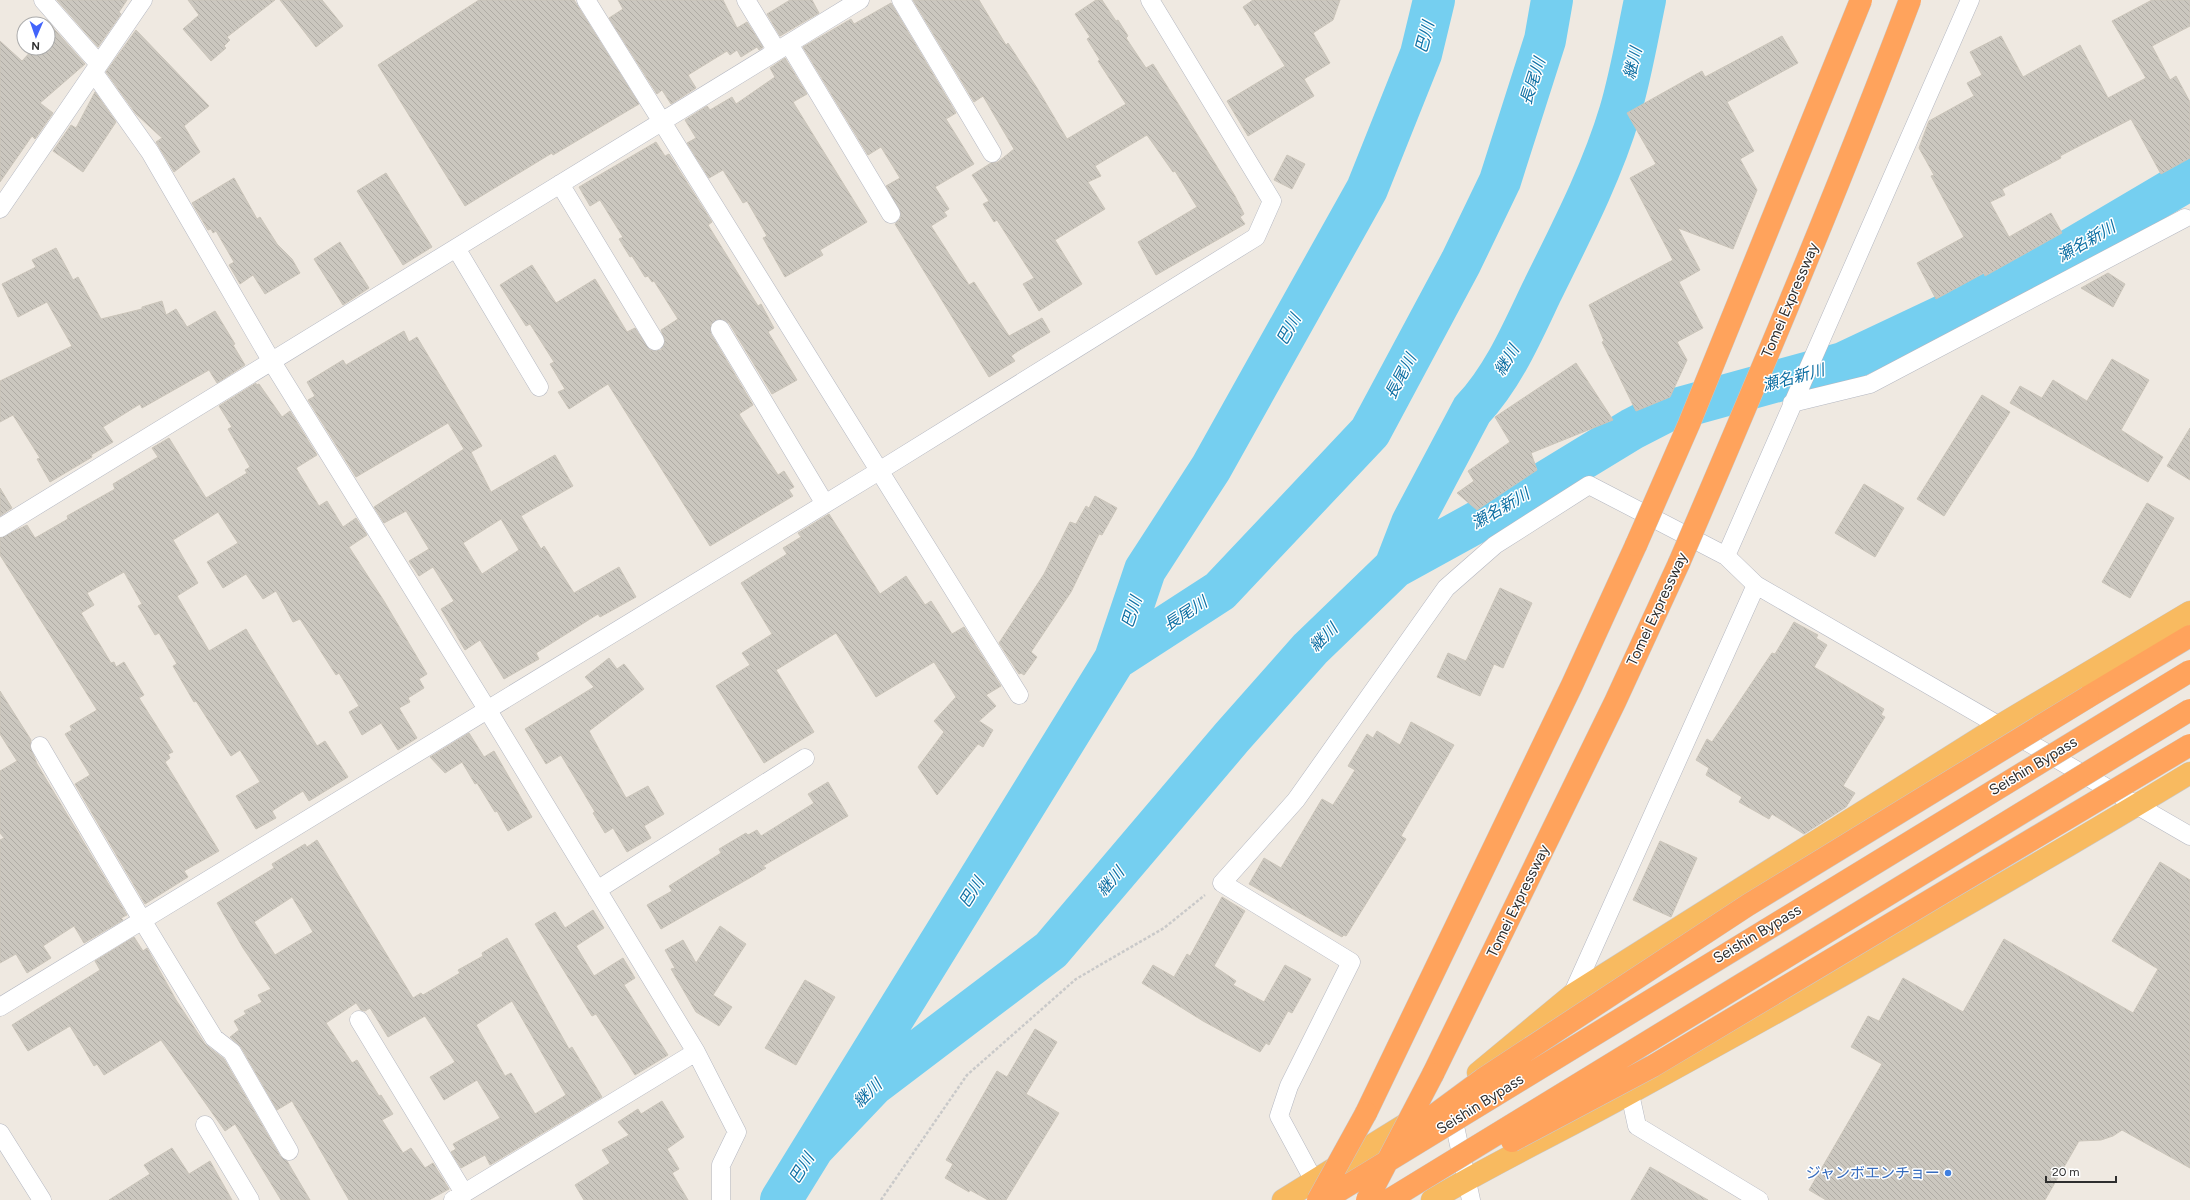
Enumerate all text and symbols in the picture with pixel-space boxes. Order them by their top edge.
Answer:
north arrow [16,16,56,56]
water label: 巴川 [1411,17,1438,55]
text: N [31,39,40,52]
water label: 継川 [1619,43,1646,81]
water label: 長尾川 [1516,53,1550,107]
water label: 瀬名新川 [2054,216,2120,266]
street label: Tomei Expressway [1758,240,1822,360]
water label: 巴川 [1272,309,1305,348]
water label: 継川 [1490,340,1524,379]
water label: 長尾川 [1381,349,1421,402]
water label: 瀬名新川 [1760,360,1828,395]
water label: 瀬名新川 [1468,483,1534,533]
street label: Tomei Expressway [1623,549,1691,669]
water label: 長尾川 [1160,591,1212,634]
water label: 巴川 [1117,592,1146,630]
water label: 継川 [1305,618,1343,655]
street label: Seishin Bypass [1986,733,2080,799]
street label: Tomei Expressway [1483,842,1553,960]
water label: 継川 [1093,862,1129,900]
water label: 巴川 [955,872,989,911]
street label: Seishin Bypass [1710,901,1804,967]
street label: Seishin Bypass [1433,1070,1527,1138]
water label: 継川 [849,1074,887,1111]
water label: 巴川 [785,1148,819,1187]
scale bar [2046,1158,2116,1184]
place label: ジャンボエンチョー [1806,1164,1940,1182]
text: 20 m [2052,1165,2080,1179]
marker: ジャンボエンチョー [1943,1168,1953,1178]

